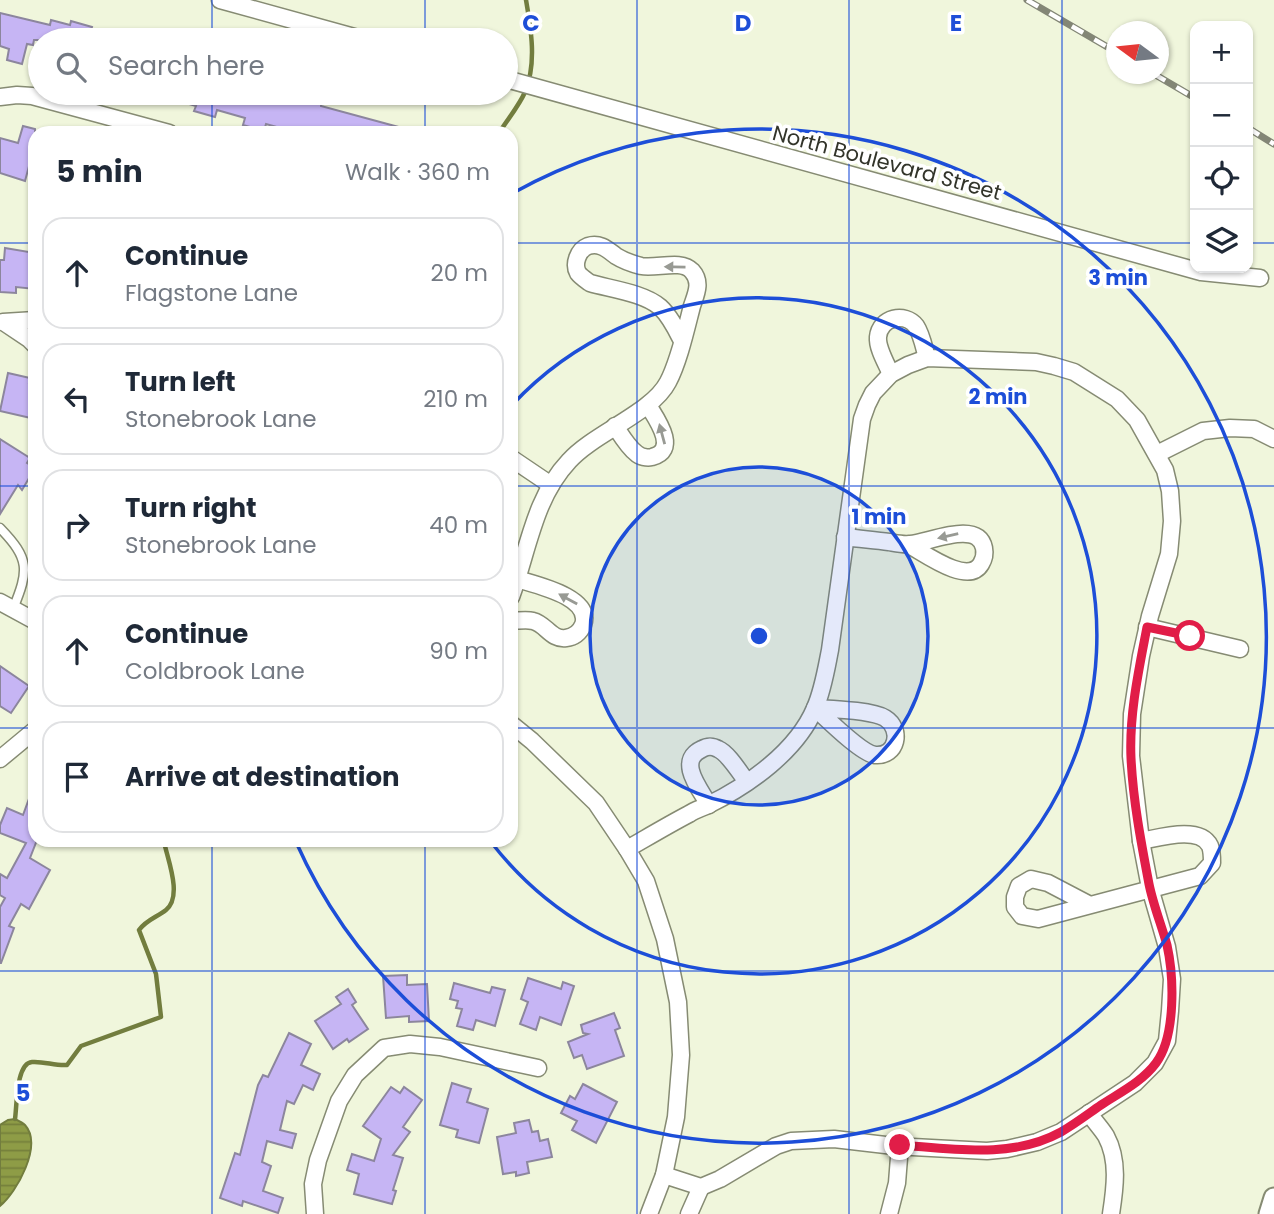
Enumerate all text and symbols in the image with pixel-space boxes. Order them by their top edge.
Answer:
text: C [522,7,540,39]
text: D [735,7,751,39]
text: E [950,7,962,39]
north arrow [1106,21,1169,84]
map controls [1190,21,1253,273]
button: + [1190,21,1253,84]
search box [28,28,518,105]
icon: search [52,48,90,86]
text: Search here [108,48,265,84]
button: − [1190,84,1253,147]
street label: North Boulevard Street [770,118,1005,207]
button: locate [1190,147,1253,210]
text: 5 min [56,150,143,193]
text: Walk · 360 m [345,156,490,188]
button: layers [1190,210,1253,273]
text: Continue [125,238,248,274]
icon: ahead [58,254,96,292]
text: 20 m [430,257,488,289]
one-way arrow [664,261,686,272]
text: 3 min [1088,263,1148,292]
text: Flagstone Lane [125,277,298,309]
text: Turn left [125,364,236,400]
icon: left [58,380,96,418]
text: 2 min [968,382,1028,411]
text: 210 m [423,383,488,415]
text: Stonebrook Lane [125,403,317,435]
one-way arrow [656,422,667,444]
text: Turn right [125,490,257,526]
text: 1 min [852,502,906,531]
icon: right [58,506,96,544]
text: 40 m [429,509,488,541]
text: Stonebrook Lane [125,529,317,561]
one-way arrow [937,531,959,542]
one-way arrow [559,593,578,605]
text: Continue [125,616,248,652]
route start [1174,620,1205,651]
centre of rings [747,624,771,648]
icon: ahead [58,632,96,670]
text: 90 m [429,635,488,667]
text: Coldbrook Lane [125,655,305,687]
icon: arrive [58,758,96,796]
text: Arrive at destination [125,759,400,795]
text: 5 [16,1077,30,1109]
route end [884,1129,915,1160]

